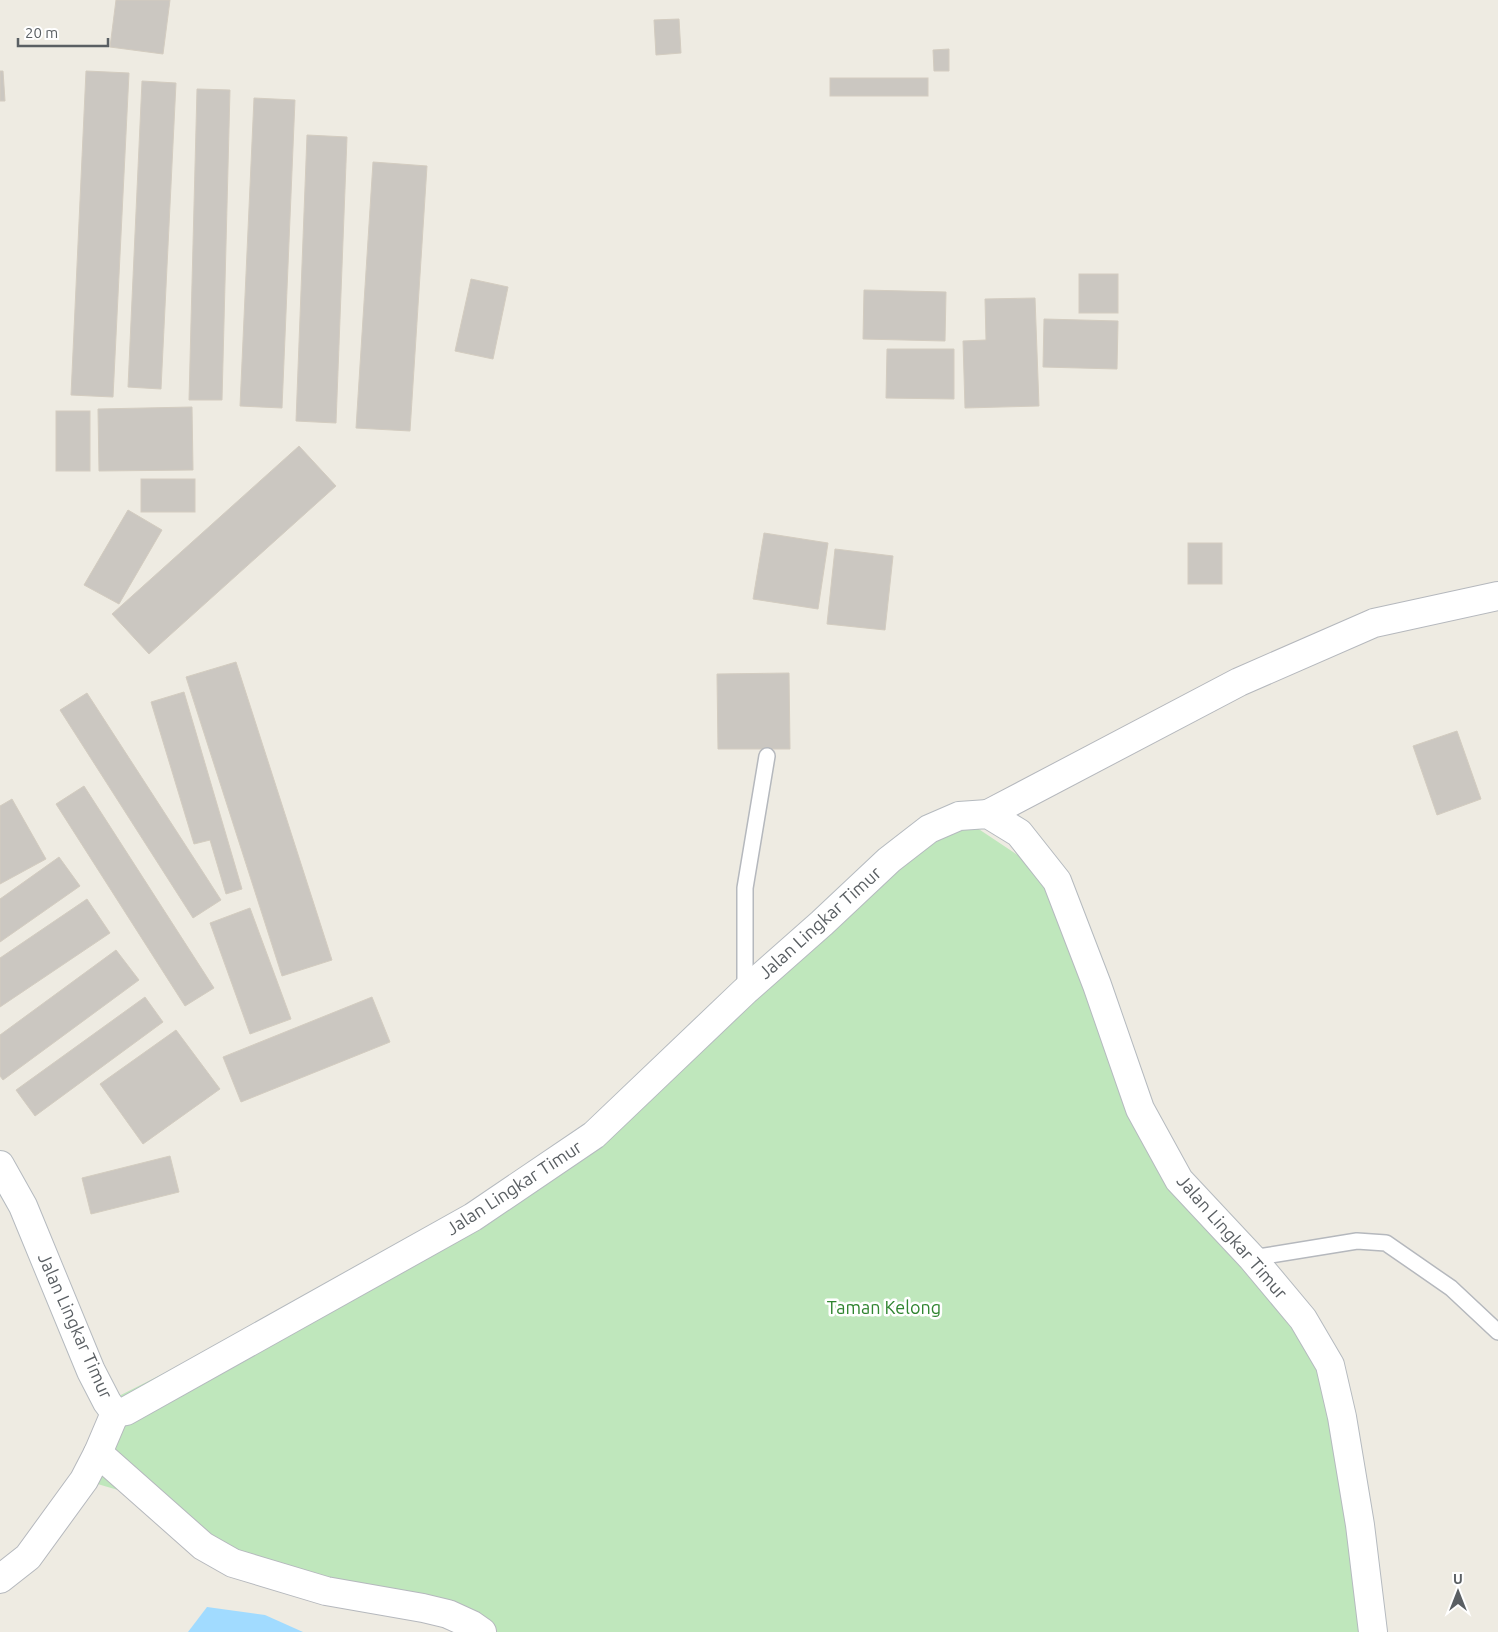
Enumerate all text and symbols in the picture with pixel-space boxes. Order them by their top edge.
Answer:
scale bar [18,15,108,47]
text: 20 m [25,24,58,41]
street label: Jalan Lingkar Timur [754,862,885,982]
street label: Jalan Lingkar Timur [442,1136,585,1238]
street label: Jalan Lingkar Timur [1174,1170,1292,1302]
street label: Jalan Lingkar Timur [35,1250,117,1402]
park label: Taman Kelong [827,1297,941,1317]
north arrow [1433,1567,1483,1617]
text: U [1453,1571,1463,1587]

